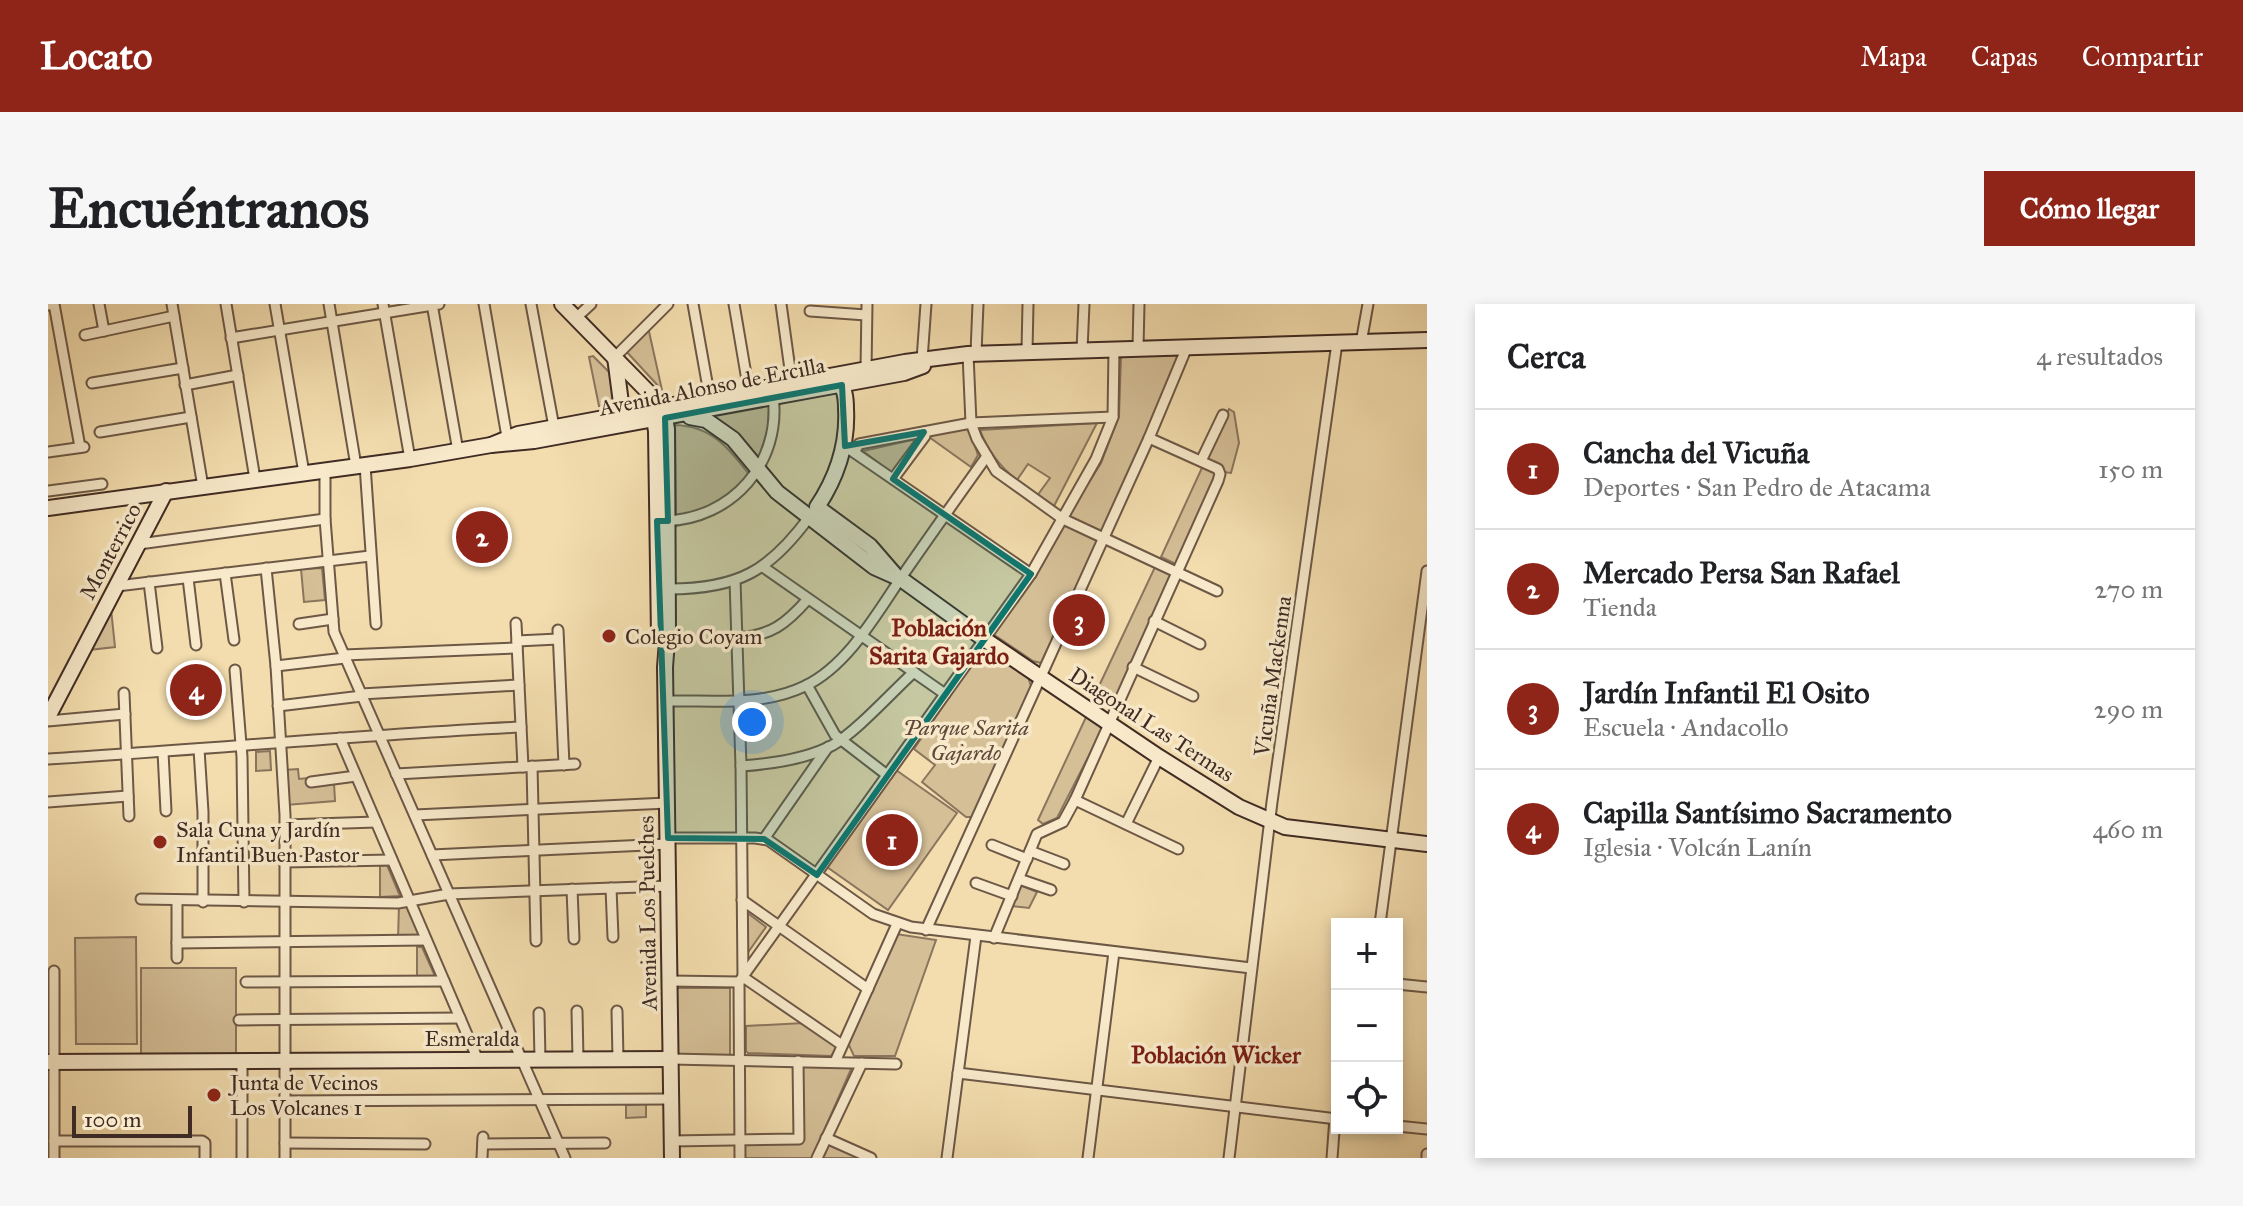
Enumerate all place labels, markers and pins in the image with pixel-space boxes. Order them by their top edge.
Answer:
pin: 2 [456,507,508,567]
pin: 3 [1053,590,1105,650]
place label: Colegio Coyam [625,623,763,650]
marker: Colegio Coyam [600,627,618,645]
pin: 4 [170,660,222,720]
pin: 1 [866,810,918,870]
place label: Sala Cuna y Jardín Infantil Buen Pastor [176,816,360,868]
marker: Sala Cuna y Jardín Infantil Buen Pastor [151,833,169,851]
place label: Junta de Vecinos Los Volcanes 1 [228,1069,378,1121]
marker: Junta de Vecinos Los Volcanes 1 [205,1086,223,1104]

